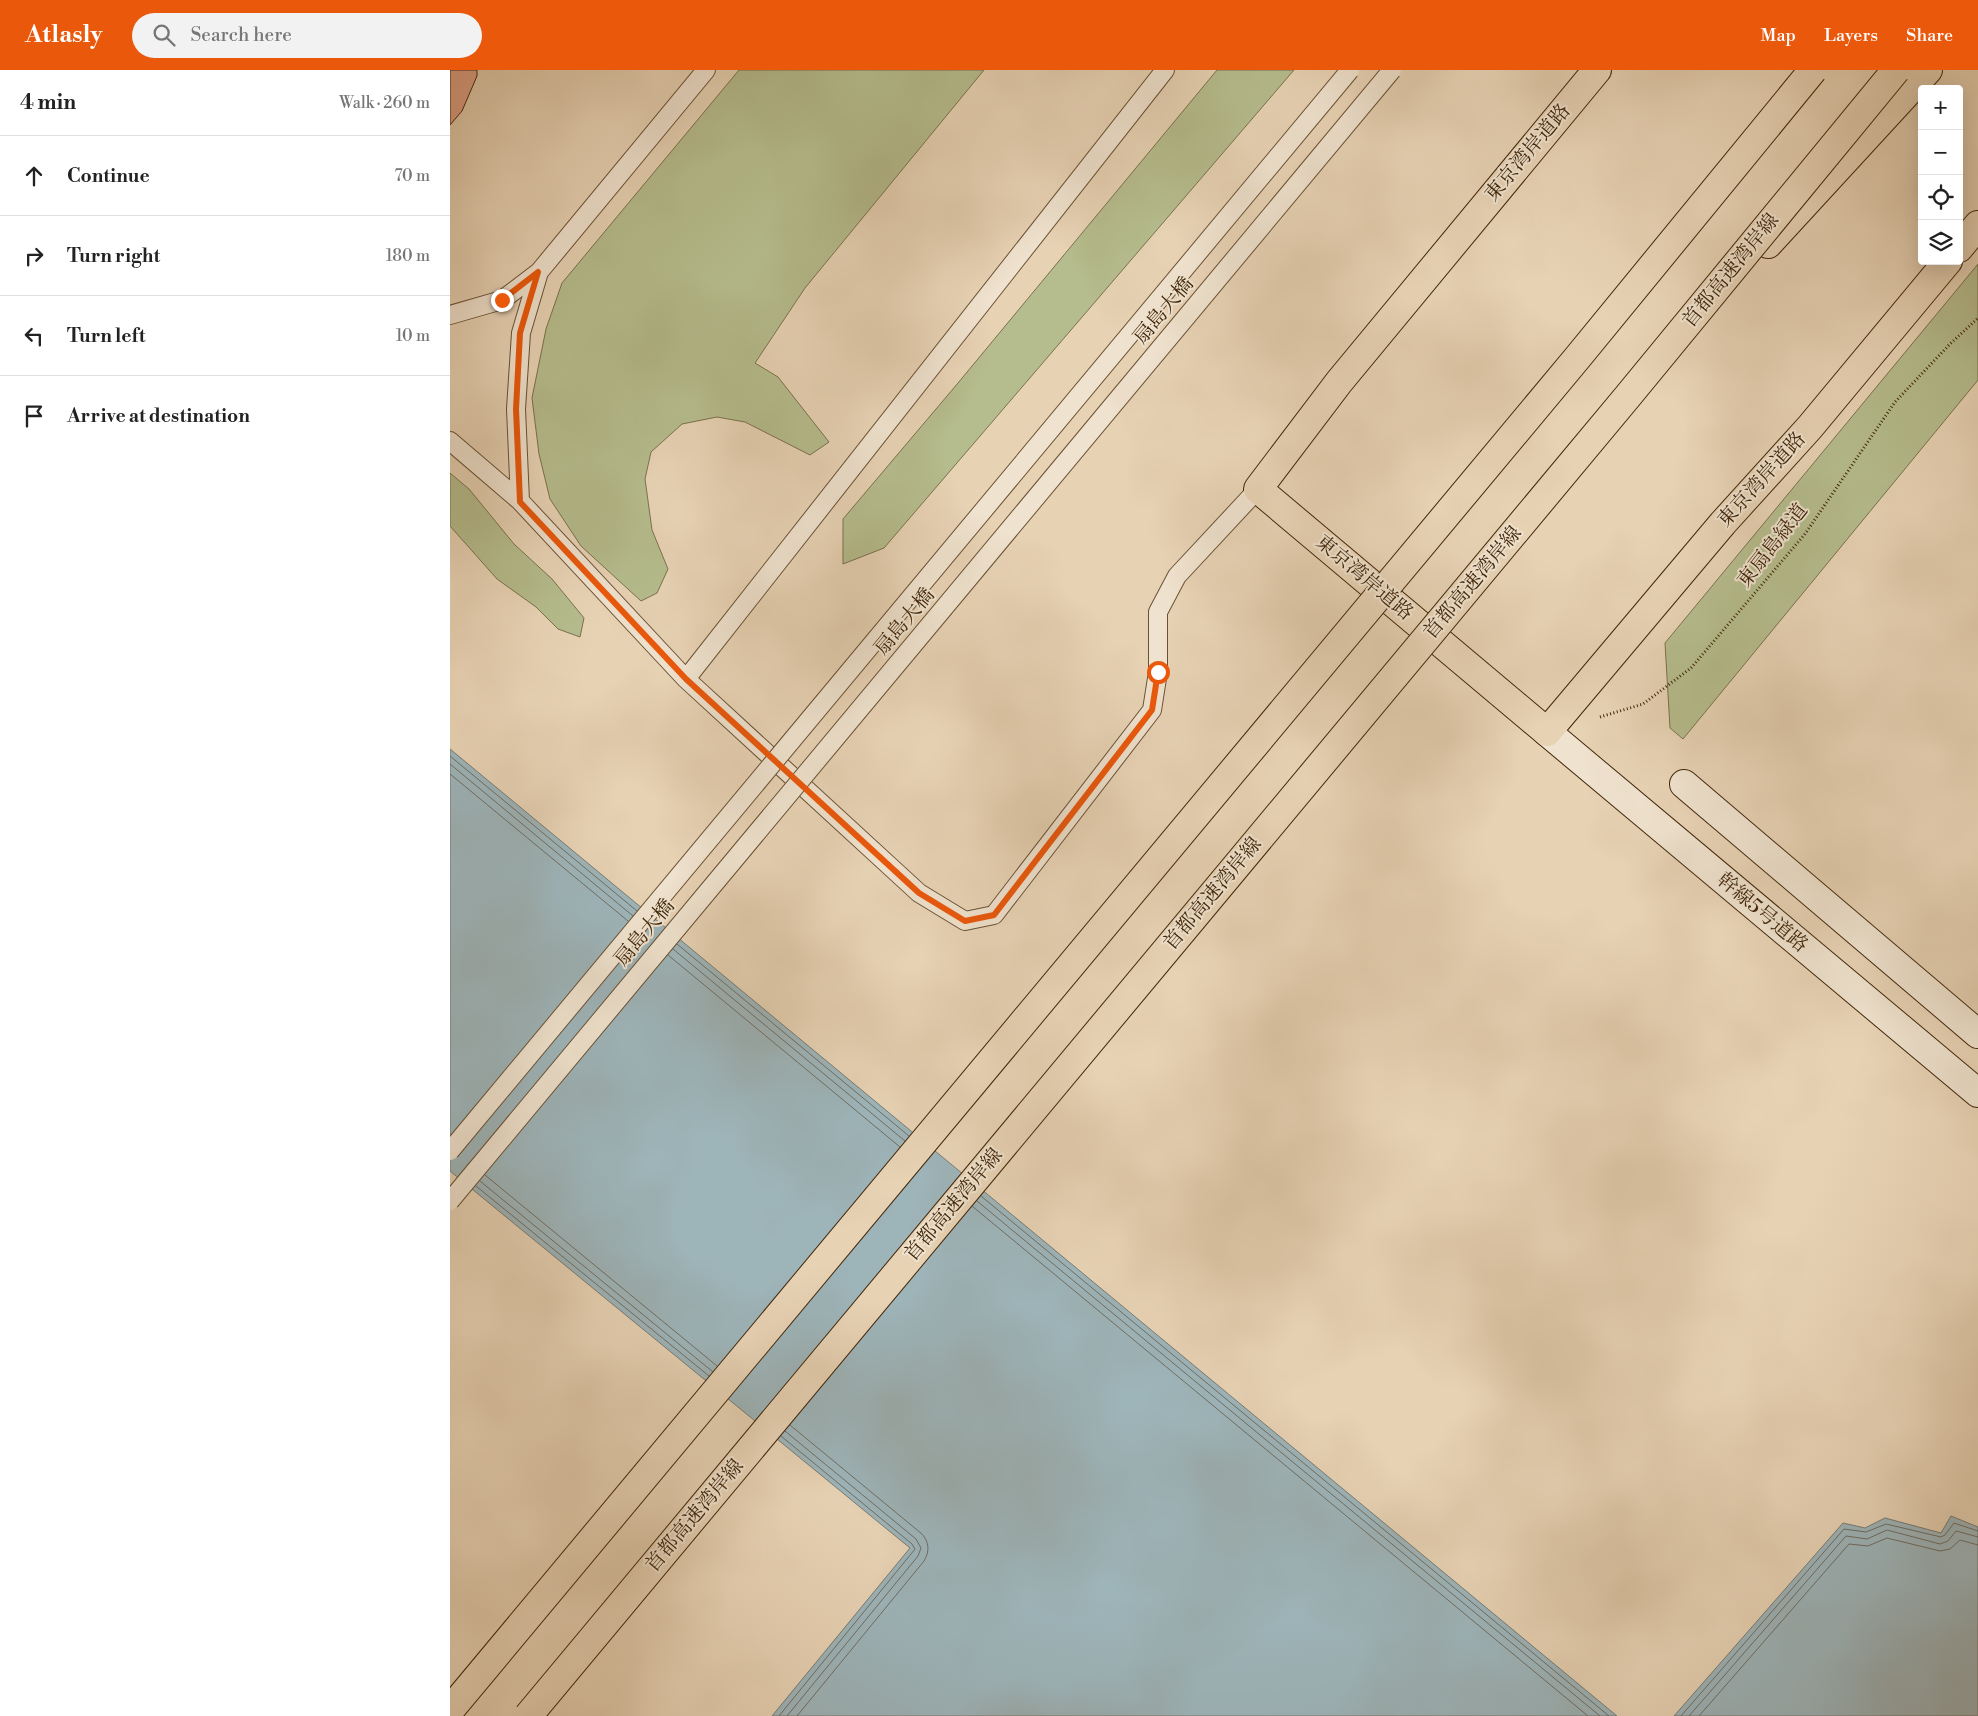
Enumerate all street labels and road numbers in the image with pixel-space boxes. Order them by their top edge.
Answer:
street label: 東京湾岸道路 [1480,99,1576,207]
street label: 首都高速湾岸線 [1677,209,1785,333]
street label: 扇島大橋 [1129,272,1199,350]
street label: 東京湾岸道路 [1713,427,1811,533]
street label: 東扇島緑道 [1732,499,1814,593]
street label: 首都高速湾岸線 [1418,521,1528,645]
street label: 東京湾岸道路 [1310,530,1418,626]
street label: 扇島大橋 [870,583,940,661]
street label: 首都高速湾岸線 [1158,832,1268,956]
street label: 幹線5号道路 [1711,868,1813,958]
street label: 扇島大橋 [610,894,680,972]
street label: 首都高速湾岸線 [899,1143,1009,1267]
street label: 首都高速湾岸線 [640,1454,750,1578]

